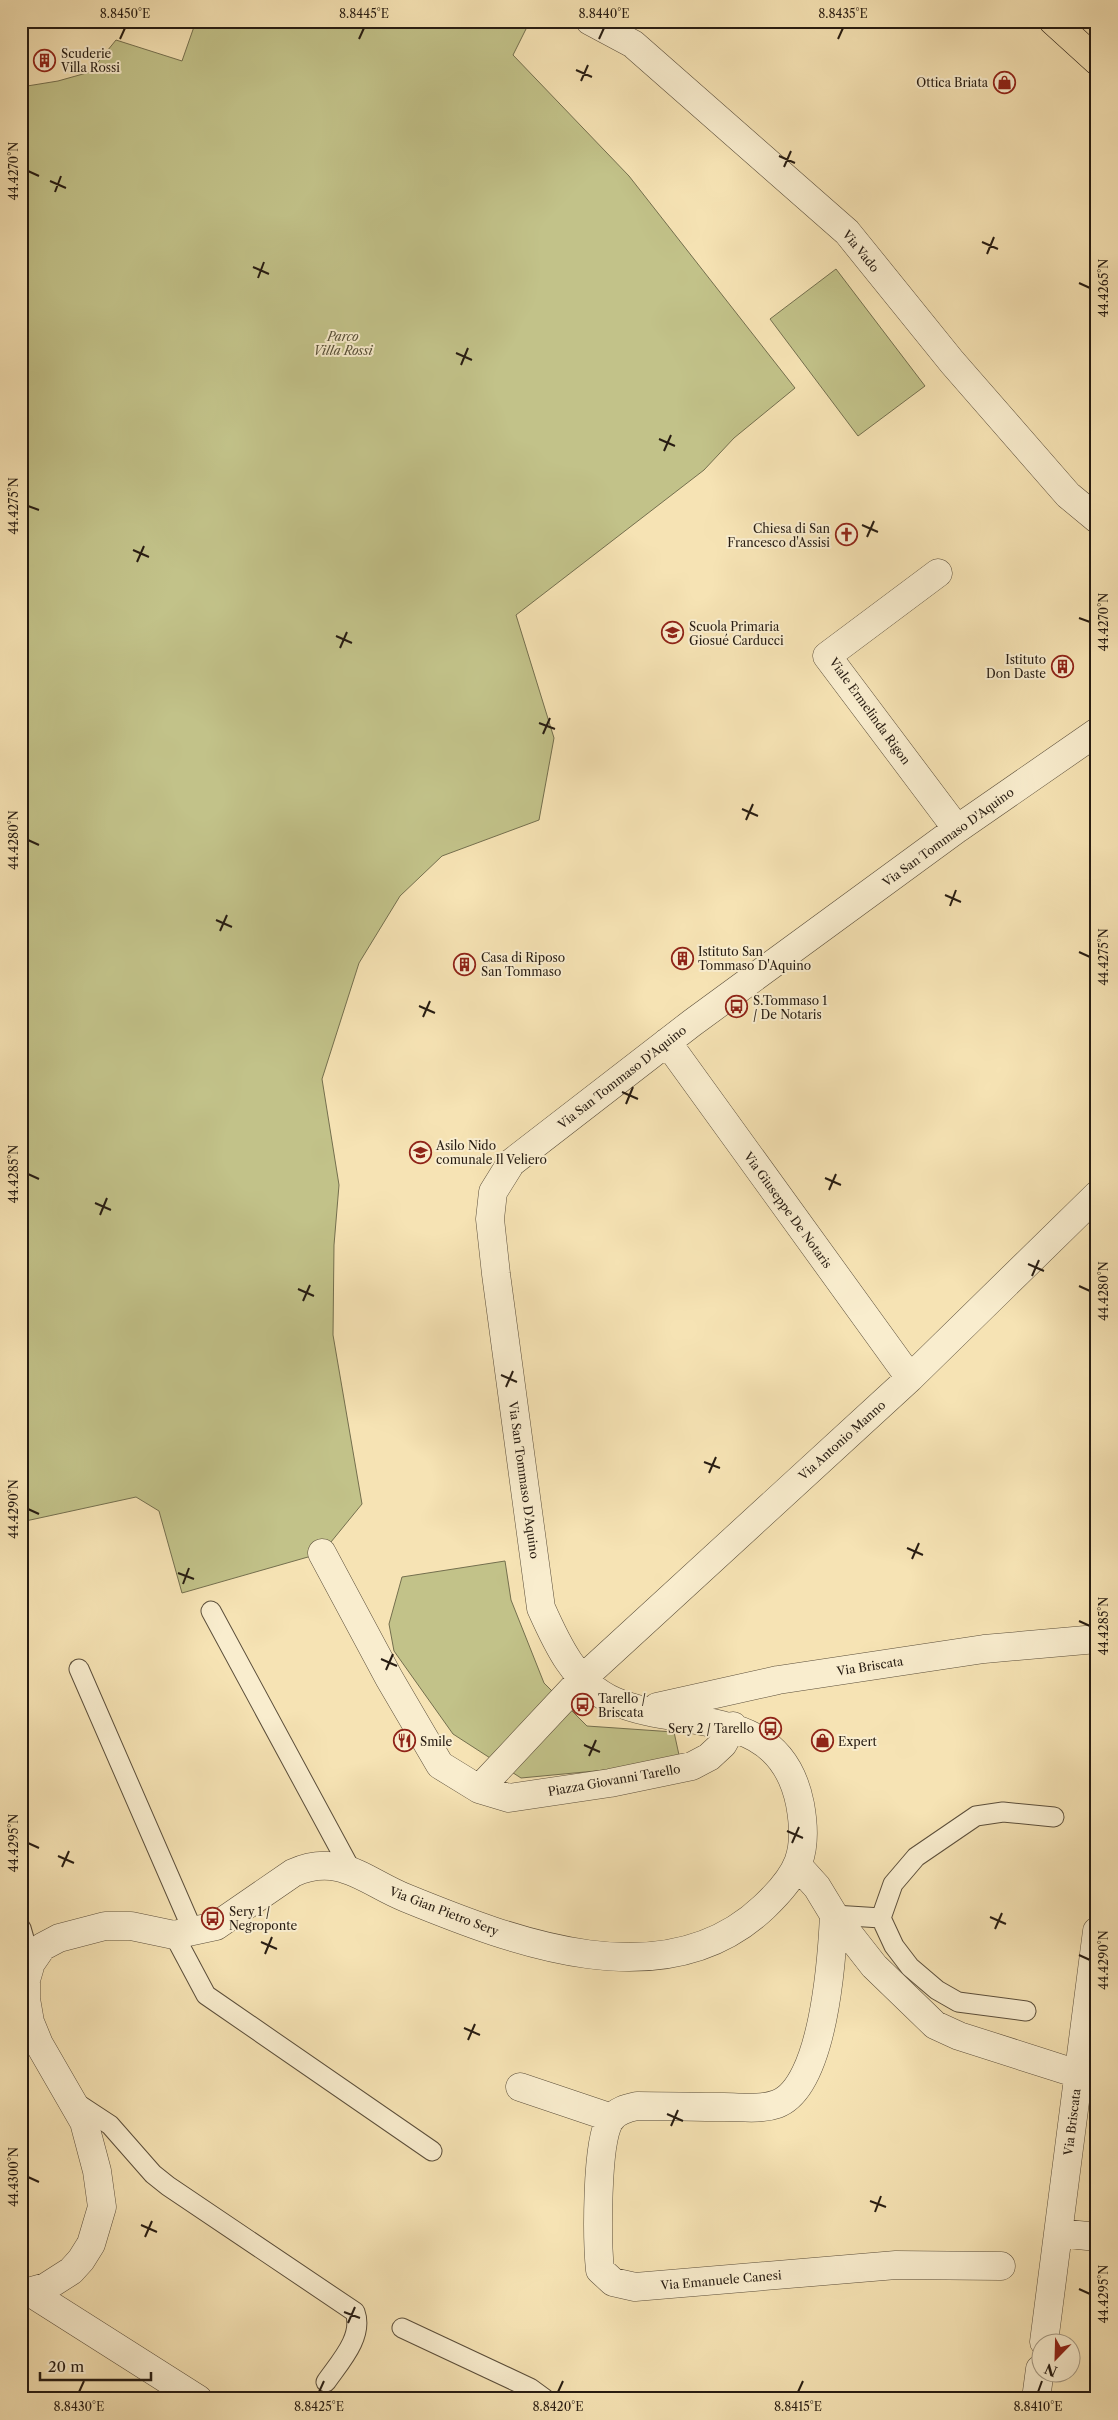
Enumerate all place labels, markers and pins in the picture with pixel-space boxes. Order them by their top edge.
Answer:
place label: Scuderie Villa Rossi [60,46,120,75]
building icon: Scuderie Villa Rossi [33,48,57,72]
shop icon: Ottica Briata [992,70,1016,94]
place label: Ottica Briata [916,75,989,90]
place label: Chiesa di San Francesco d'Assisi [727,521,830,550]
church icon: Chiesa di San Francesco d'Assisi [834,523,858,547]
place label: Scuola Primaria Giosué Carducci [689,619,784,648]
school or university icon: Scuola Primaria Giosué Carducci [661,621,685,645]
place label: Istituto Don Daste [986,652,1046,681]
building icon: Istituto Don Daste [1050,654,1074,678]
place label: Istituto San Tommaso D'Aquino [698,944,811,973]
building icon: Istituto San Tommaso D'Aquino [670,946,694,970]
place label: Casa di Riposo San Tommaso [481,950,565,979]
building icon: Casa di Riposo San Tommaso [453,952,477,976]
place label: S.Tommaso 1 / De Notaris [753,993,827,1022]
bus stop icon: S.Tommaso 1 / De Notaris [725,995,749,1019]
place label: Asilo Nido comunale Il Veliero [435,1138,547,1167]
school or university icon: Asilo Nido comunale Il Veliero [408,1140,432,1164]
place label: Tarello / Briscata [598,1691,646,1720]
bus stop icon: Tarello / Briscata [570,1693,594,1717]
bus stop icon: Sery 2 / Tarello [758,1716,782,1740]
place label: Sery 2 / Tarello [668,1721,754,1736]
restaurant icon: Smile [392,1729,416,1753]
shop icon: Expert [810,1729,834,1753]
place label: Smile [420,1734,453,1749]
place label: Expert [838,1734,877,1749]
place label: Sery 1 / Negroponte [229,1904,297,1933]
bus stop icon: Sery 1 / Negroponte [201,1906,225,1930]

